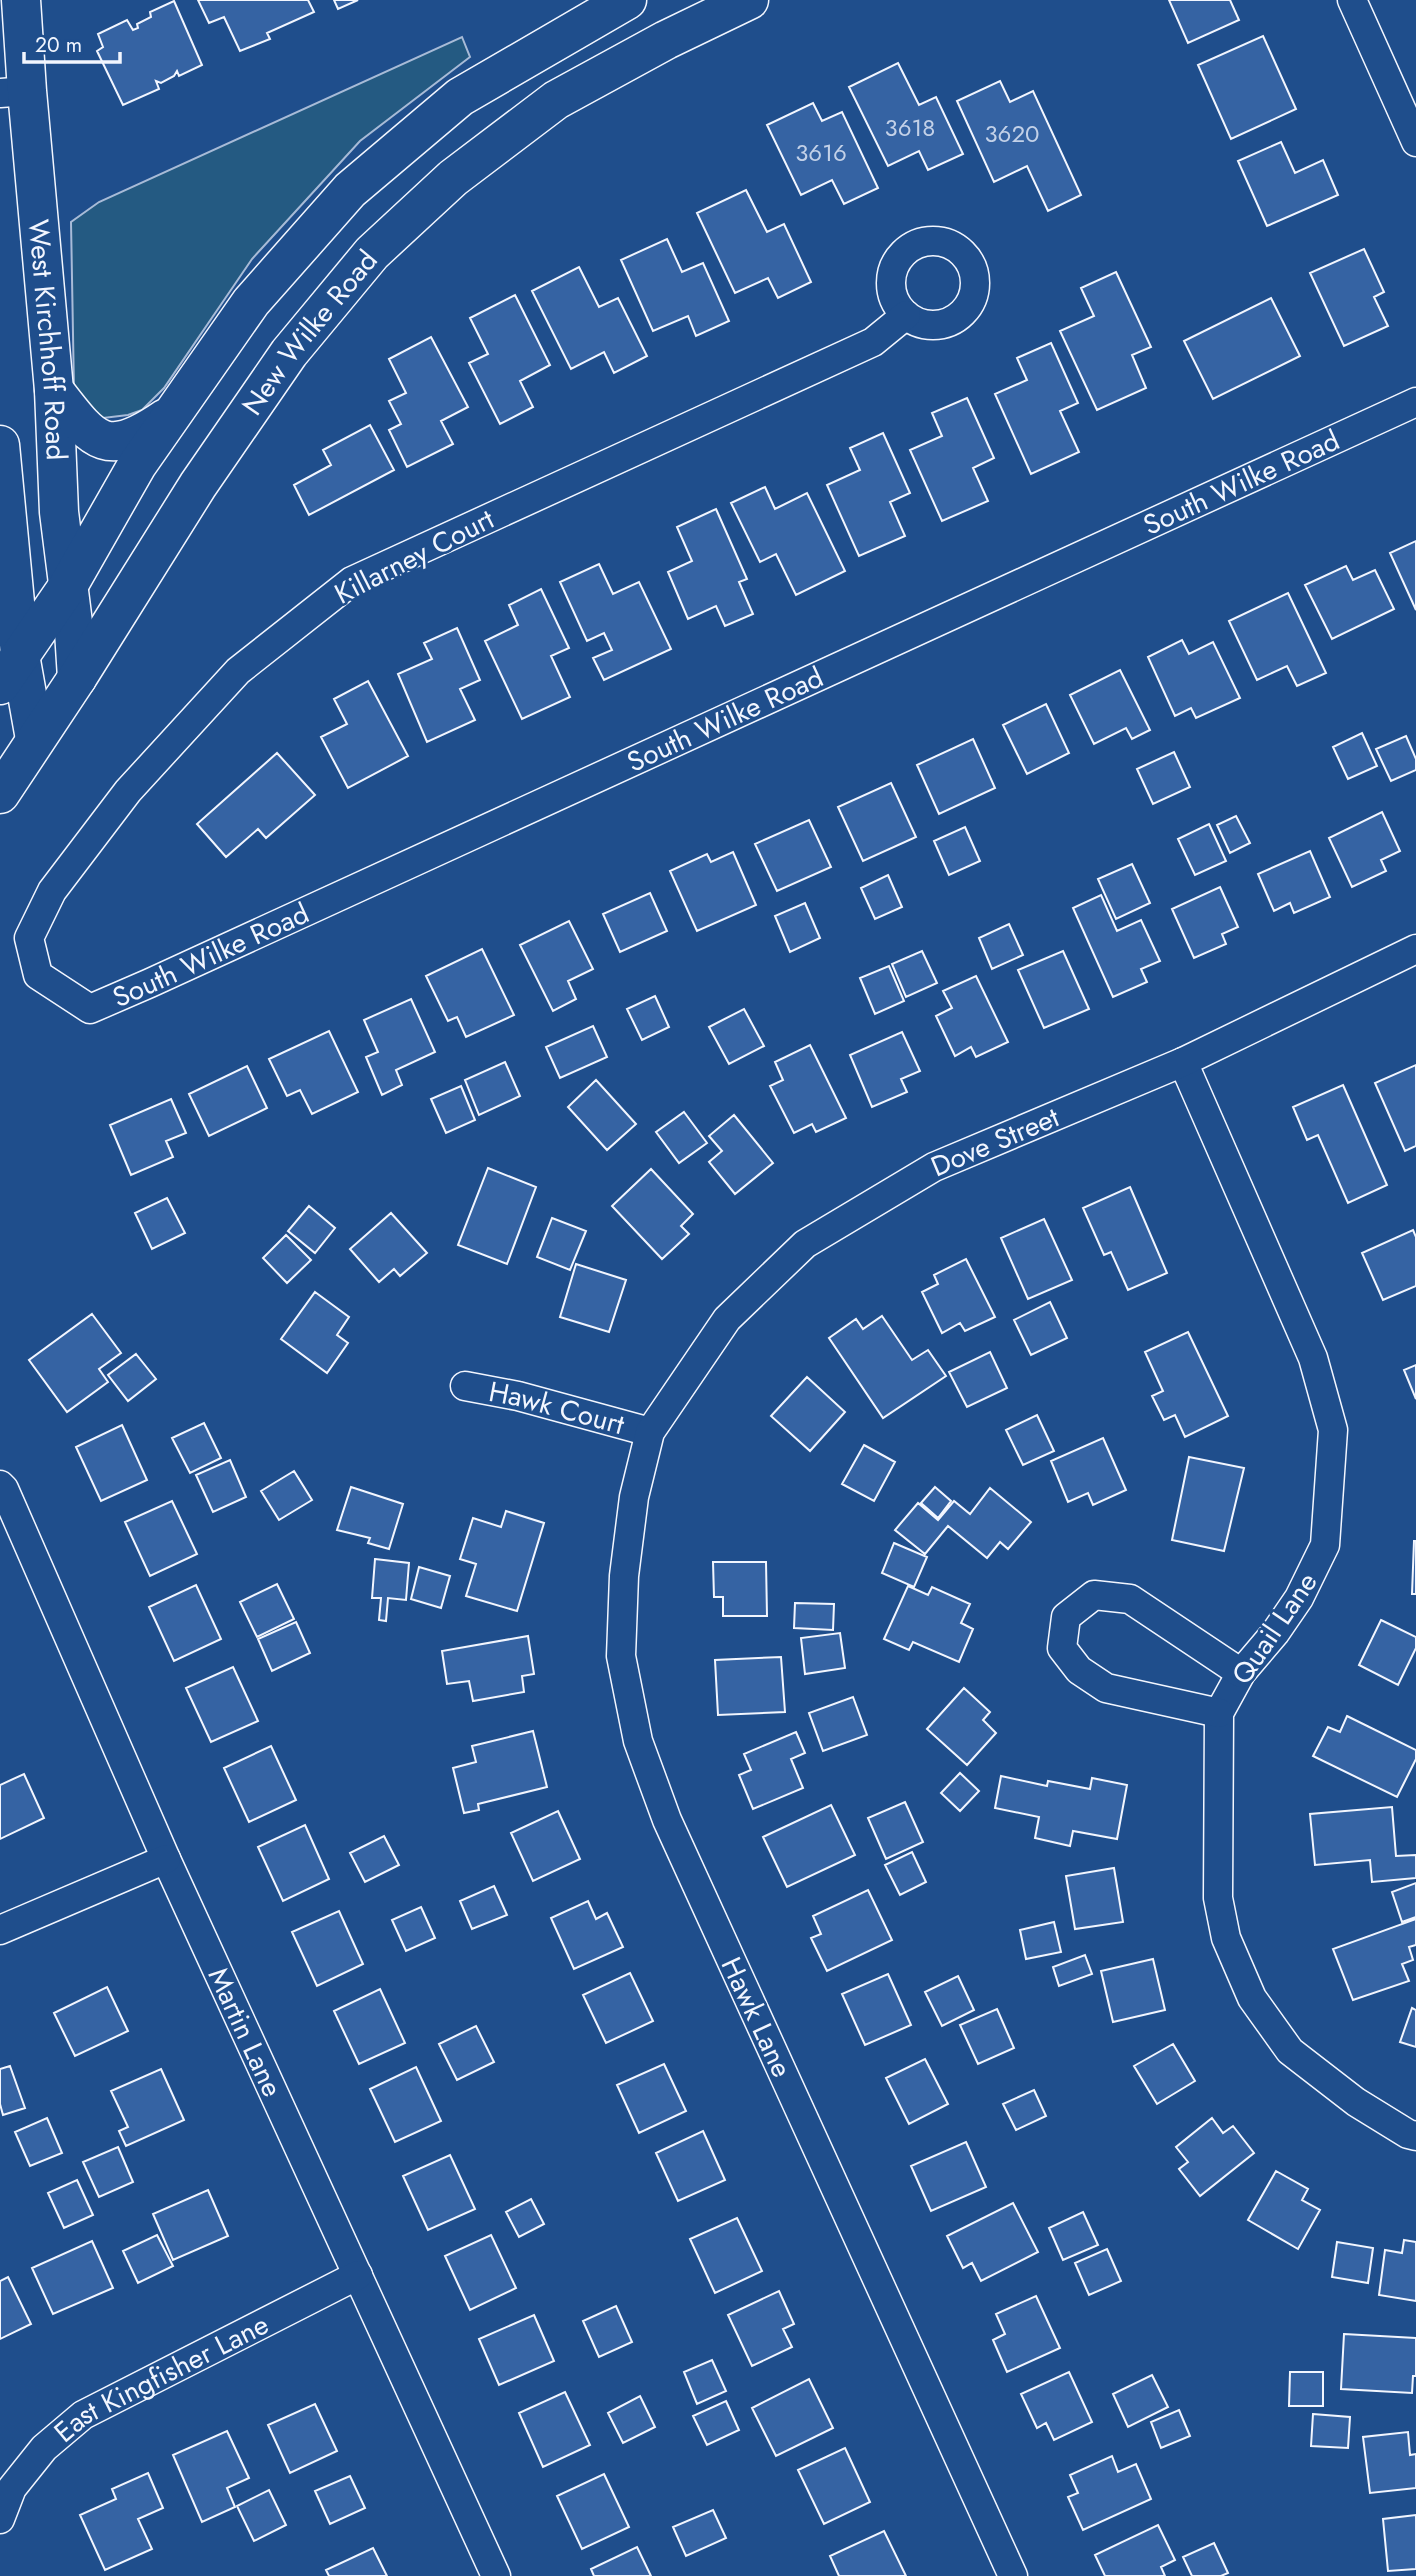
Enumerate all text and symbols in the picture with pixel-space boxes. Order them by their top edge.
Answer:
scale bar [24,21,121,65]
text: 20 m [35,30,82,60]
house number: 3618 [885,110,935,145]
house number: 3620 [985,116,1039,151]
house number: 3616 [795,135,847,170]
street label: West Kirchhoff Road [18,218,77,461]
street label: New Wilke Road [232,241,387,424]
street label: South Wilke Road [1137,420,1346,545]
street label: Killarney Court [327,499,501,614]
street label: South Wilke Road [620,657,830,782]
street label: South Wilke Road [106,893,316,1018]
street label: Dove Street [925,1097,1066,1187]
street label: Hawk Court [485,1371,629,1445]
street label: Quail Lane [1222,1564,1327,1693]
street label: Hawk Lane [711,1950,802,2084]
street label: Martin Lane [198,1961,293,2103]
street label: East Kingfisher Lane [45,2304,276,2452]

